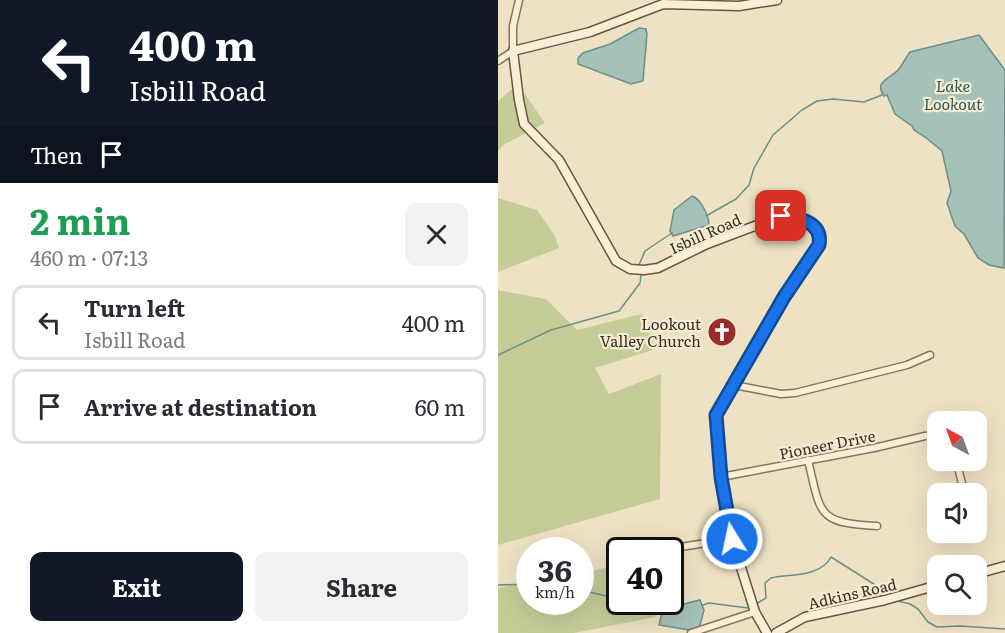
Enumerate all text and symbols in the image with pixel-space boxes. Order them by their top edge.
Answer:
text: 400 m [129,12,256,74]
icon: left [30,24,108,102]
text: Isbill Road [129,69,266,109]
water label: Lake Lookout [924,73,983,115]
text: Then [30,138,83,171]
icon: arrive [95,138,128,171]
pin [755,190,806,241]
text: 2 min [30,193,131,246]
icon: arrive [764,199,797,232]
button: close [405,203,468,266]
street label: Isbill Road [666,207,744,259]
text: 460 m · 07:13 [30,242,148,272]
text: Turn left [84,291,185,324]
icon: left [33,306,66,339]
text: 400 m [402,306,465,339]
place label: Lookout Valley Church [600,312,701,352]
church icon: Lookout Valley Church [706,316,738,348]
text: Isbill Road [84,324,186,354]
icon: arrive [33,390,66,423]
text: Arrive at destination [84,390,317,423]
text: 60 m [415,390,465,423]
north arrow [927,411,987,471]
map controls [927,411,987,615]
street label: Pioneer Drive [777,423,877,465]
button: sound [927,483,987,543]
position arrow [700,507,764,571]
speed limit sign: 40 [606,537,684,615]
text: 36 [538,547,572,591]
button: Exit [30,552,243,621]
button: Share [255,552,468,621]
button: search [927,555,987,615]
street label: Adkins Road [805,572,899,614]
text: km/h [535,580,575,603]

